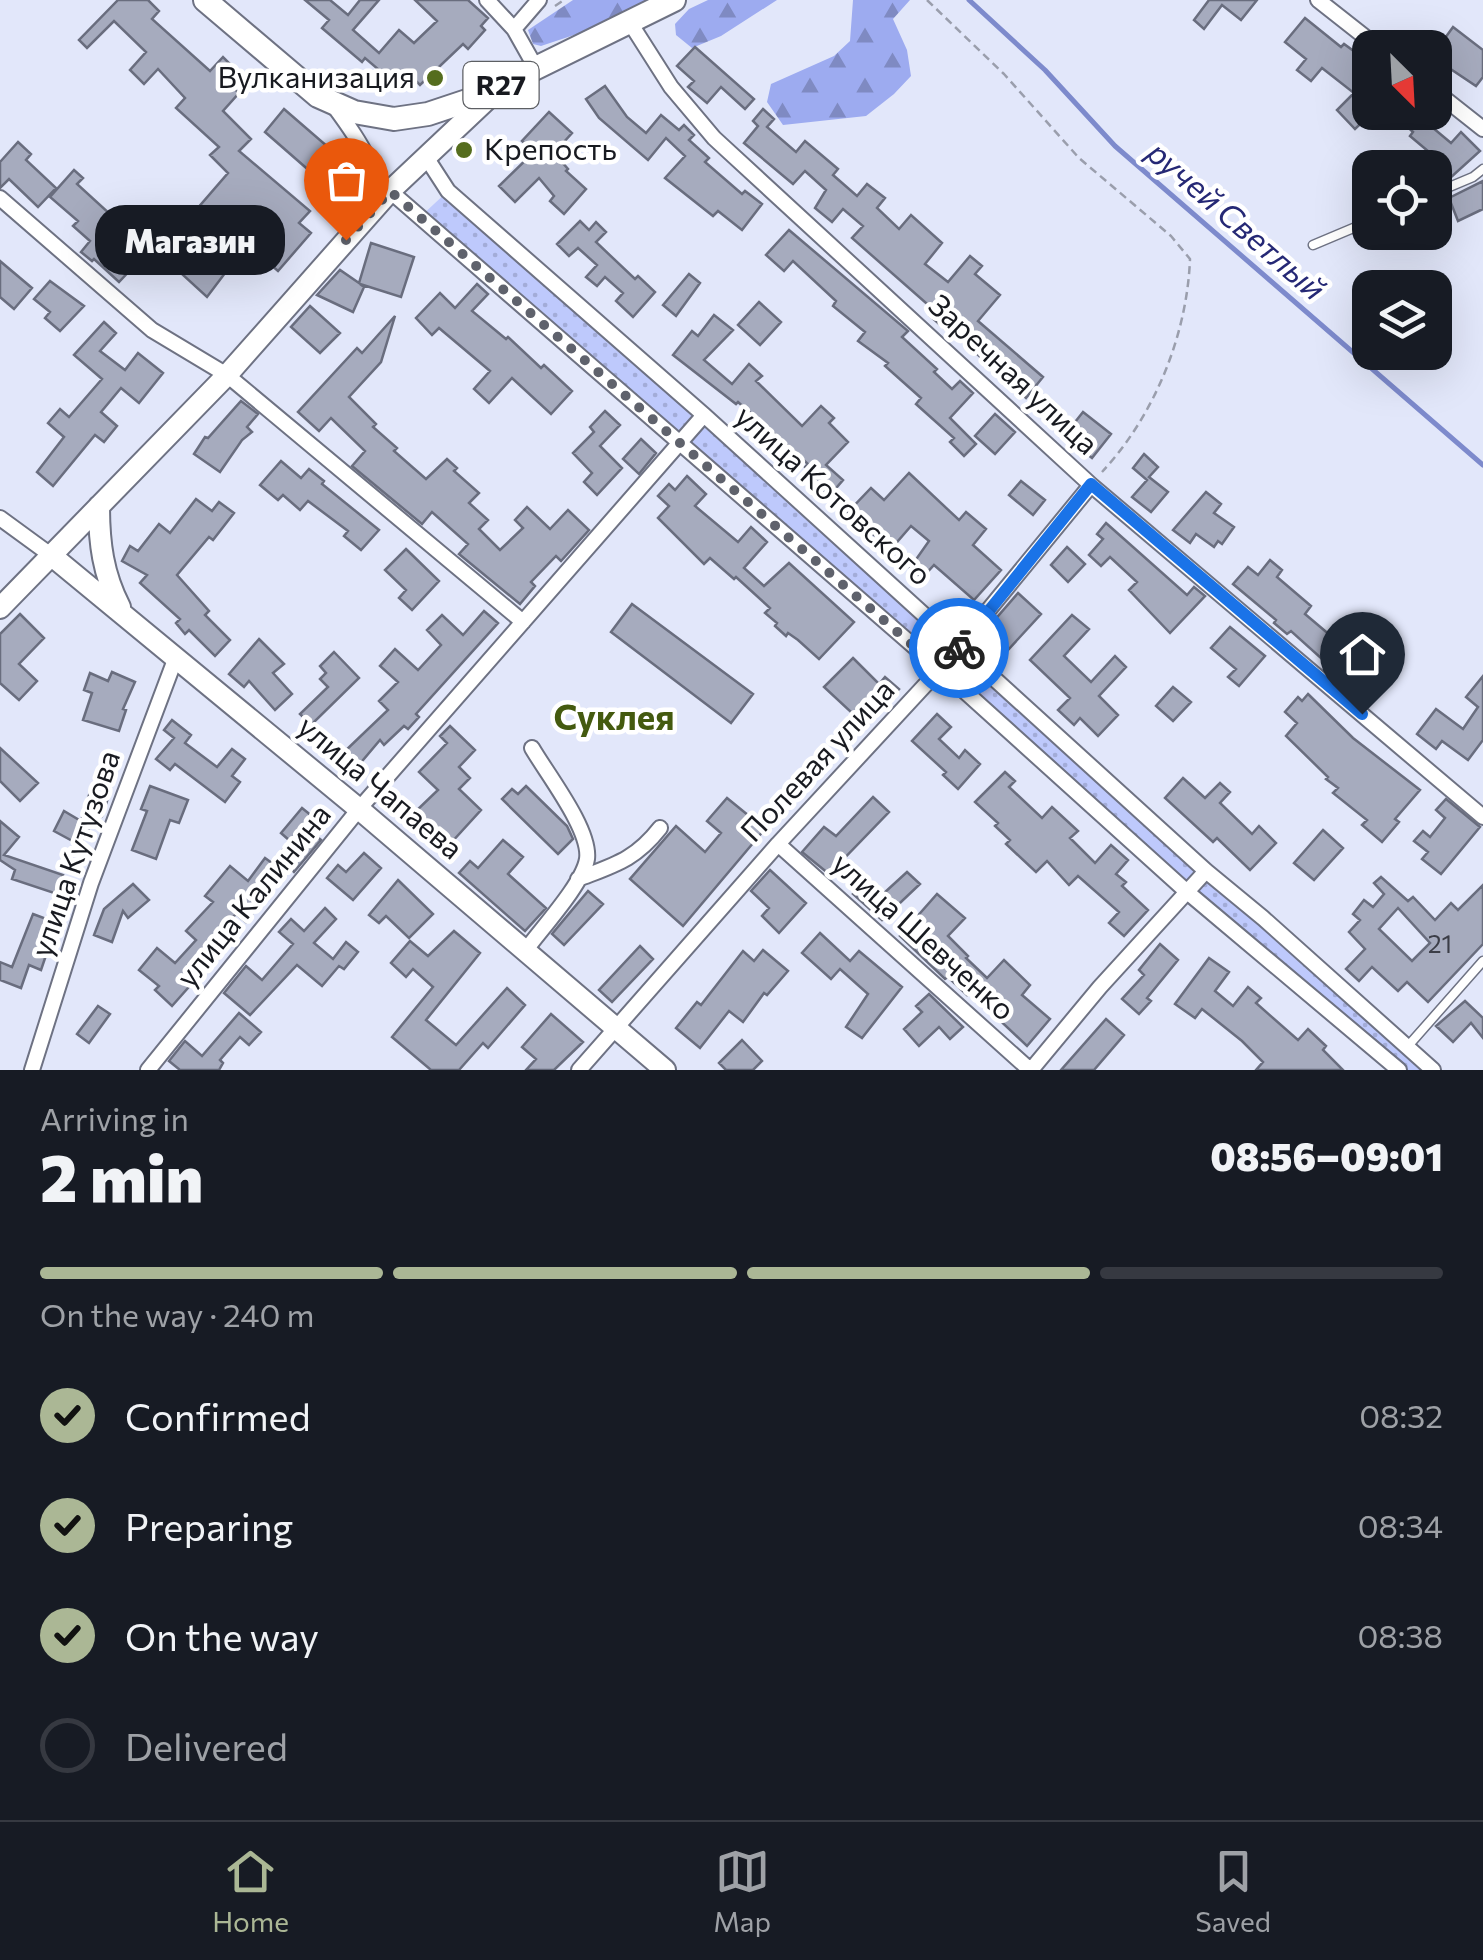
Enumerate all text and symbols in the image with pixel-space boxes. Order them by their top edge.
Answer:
north arrow [1352,30,1452,130]
map controls [1352,30,1452,370]
place label: Вулканизация [218,57,415,94]
road number: R27 [464,62,538,108]
marker: Вулканизация [424,67,446,89]
place label: Крепость [484,129,617,166]
water label: ручей Светлый [1139,131,1335,308]
pin [304,138,389,241]
marker: Крепость [453,139,475,161]
button: locate [1352,150,1452,250]
icon: bag [319,153,374,208]
callout: Магазин [96,205,286,275]
text: Магазин [124,220,256,260]
button: layers [1352,270,1452,370]
street label: Заречная улица [922,285,1107,461]
street label: улица Котовского [729,396,940,592]
courier [909,598,1009,698]
pin [1320,612,1405,715]
icon: bike [932,621,987,676]
icon: home [1335,627,1390,682]
street label: Полевая улица [732,671,901,848]
district label: Суклея [554,694,674,737]
street label: улица Чапаева [292,706,471,866]
street label: улица Кутузова [21,745,126,961]
street label: улица Калинина [167,795,337,993]
street label: улица Шевченко [826,843,1024,1027]
house number: 21 [1428,928,1452,958]
text: Arriving in [40,1098,189,1138]
text: 08:56–09:01 [1210,1132,1443,1179]
text: 2 min [40,1136,203,1215]
text: On the way · 240 m [40,1294,314,1334]
icon: check [40,1388,95,1443]
text: Confirmed [125,1392,311,1439]
text: 08:32 [1359,1395,1443,1435]
icon: check [40,1498,95,1553]
text: Preparing [125,1502,293,1549]
text: 08:34 [1358,1505,1443,1545]
icon: check [40,1608,95,1663]
text: On the way [125,1612,319,1659]
text: 08:38 [1357,1615,1443,1655]
text: Delivered [125,1722,288,1769]
tab: Home [212,1844,289,1938]
tab: Map [713,1844,771,1938]
tab: Saved [1195,1844,1271,1938]

